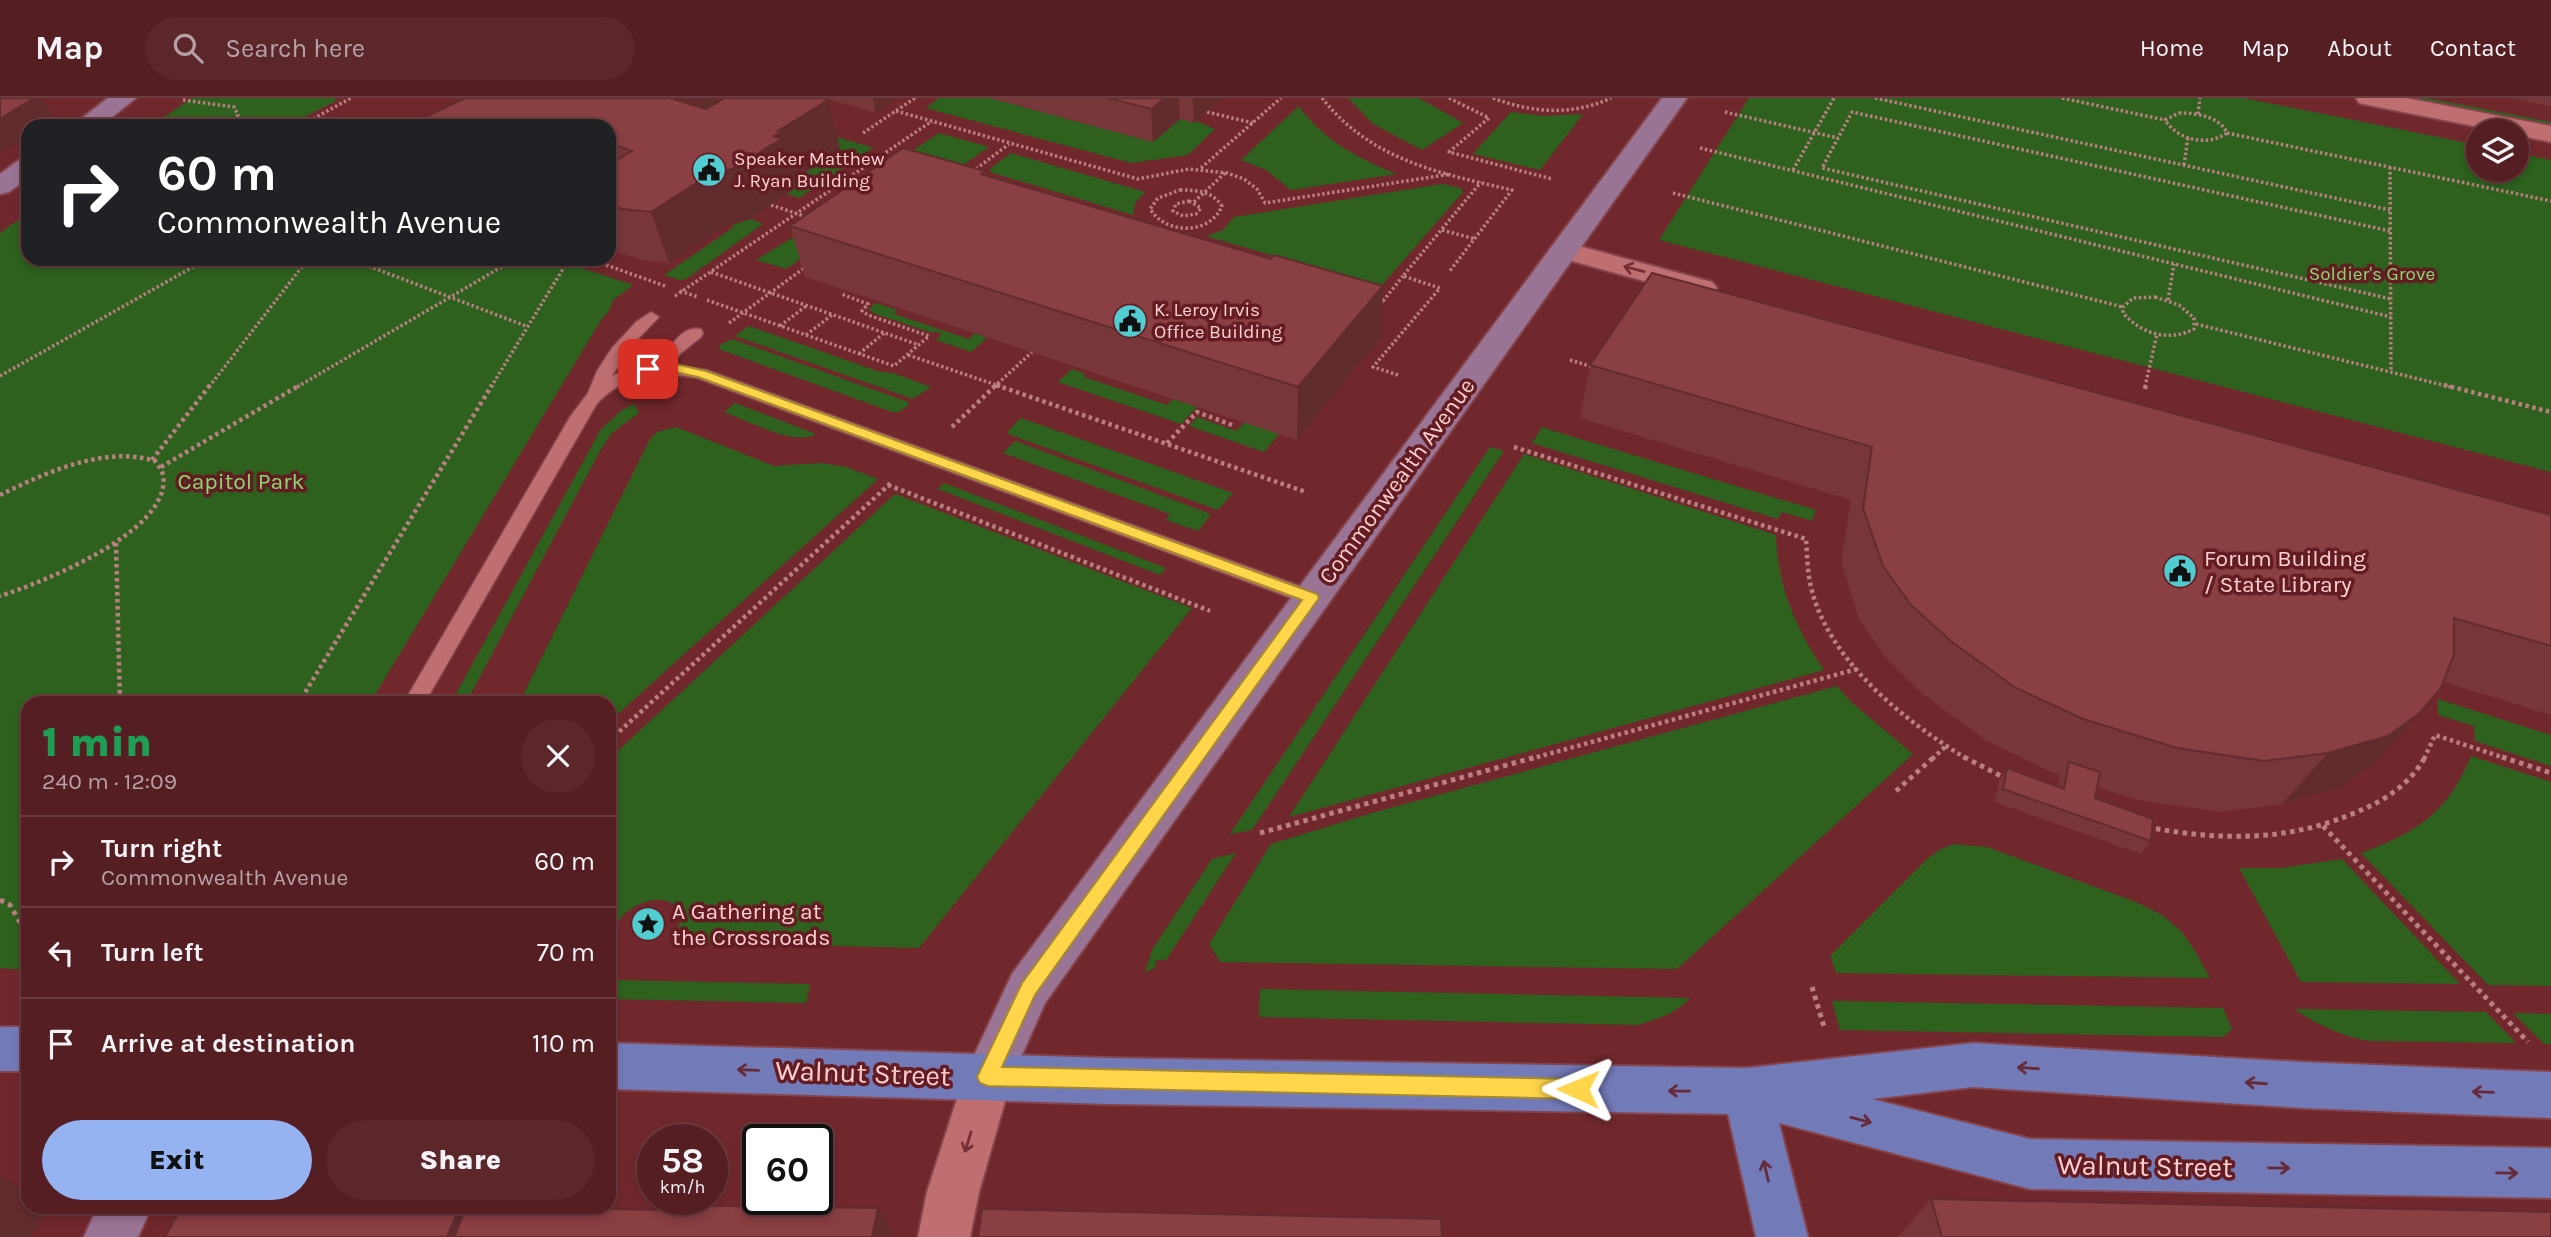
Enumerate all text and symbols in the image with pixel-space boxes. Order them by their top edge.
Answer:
search box [145,17,635,80]
text: Map [35,29,103,67]
icon: search [169,29,207,67]
text: Search here [225,33,365,64]
text: Home [2140,34,2204,62]
text: Map [2242,34,2289,62]
text: About [2327,34,2392,62]
text: Contact [2430,34,2516,62]
map controls [2466,119,2529,182]
button: layers [2466,119,2529,182]
text: 60 m [157,145,277,202]
icon: right [42,147,133,238]
place label: Speaker Matthew J. Ryan Building [734,148,885,192]
public building icon: Speaker Matthew J. Ryan Building [690,151,728,189]
text: Commonwealth Avenue [157,204,501,241]
one-way arrow [1624,262,1646,275]
park label: Soldier's Grove [2309,263,2435,285]
place label: K. Leroy Irvis Office Building [1154,299,1283,343]
public building icon: K. Leroy Irvis Office Building [1111,302,1149,340]
pin [618,339,678,399]
icon: arrive [629,350,667,388]
street label: Commonwealth Avenue [1313,373,1481,589]
park label: Capitol Park [178,468,304,495]
place label: Forum Building / State Library [2204,545,2366,598]
public building icon: Forum Building / State Library [2161,552,2199,590]
text: 1 min [42,717,152,767]
button: close [521,719,595,793]
text: 240 m · 12:09 [42,768,177,795]
text: Turn right [101,833,222,864]
icon: right [42,843,80,881]
text: 60 m [534,846,595,877]
text: Commonwealth Avenue [101,864,348,891]
place label: A Gathering at the Crossroads [672,898,830,951]
place icon: A Gathering at the Crossroads [629,905,667,943]
icon: left [42,934,80,972]
text: Turn left [101,937,203,968]
text: 70 m [537,937,595,968]
icon: arrive [42,1025,80,1063]
text: Arrive at destination [101,1028,355,1059]
text: 110 m [532,1028,595,1059]
position arrow [1541,1052,1615,1126]
street label: Walnut Street [775,1053,951,1093]
one-way arrow [2018,1061,2040,1074]
one-way arrow [737,1063,760,1076]
one-way arrow [2244,1076,2267,1089]
one-way arrow [1668,1084,1691,1098]
one-way arrow [2472,1086,2495,1099]
one-way arrow [1849,1114,1872,1127]
button: Exit [42,1120,312,1200]
button: Share [326,1120,595,1200]
speed limit sign: 60 [742,1124,833,1215]
one-way arrow [960,1131,973,1153]
text: 58 [661,1140,704,1181]
street label: Walnut Street [2057,1148,2233,1184]
one-way arrow [1759,1160,1772,1182]
one-way arrow [2267,1162,2290,1175]
one-way arrow [2495,1166,2518,1179]
text: km/h [660,1176,705,1198]

